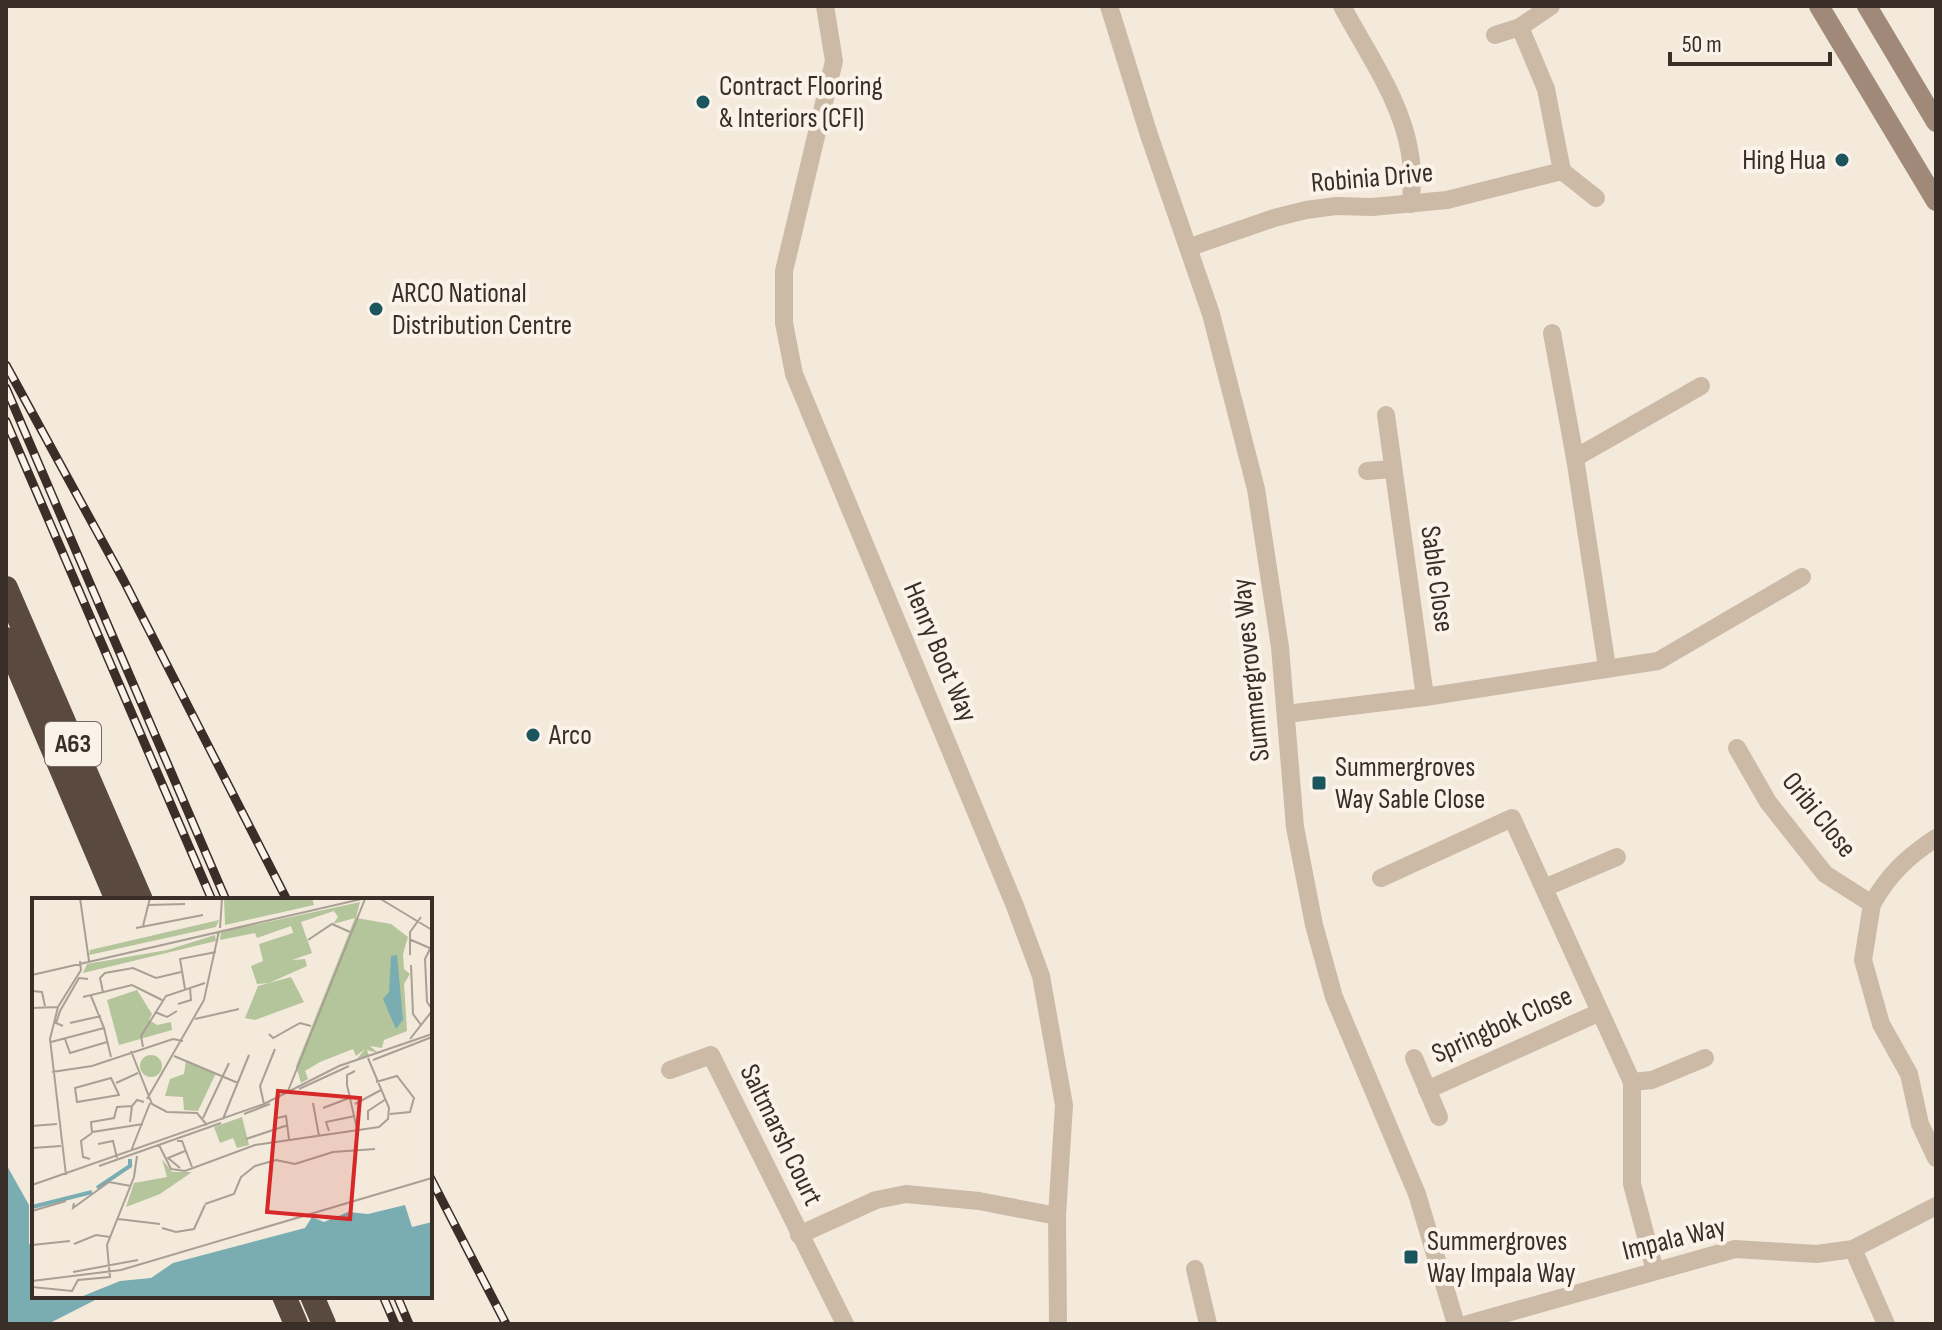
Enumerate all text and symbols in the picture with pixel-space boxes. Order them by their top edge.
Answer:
scale bar [1670,16,1830,66]
text: 50 m [1682,30,1722,59]
place label: Contract Flooring & Interiors (CFI) [719,70,883,135]
marker: Contract Flooring & Interiors (CFI) [694,93,712,111]
place label: Hing Hua [1742,144,1826,177]
marker: Hing Hua [1833,151,1851,169]
street label: Robinia Drive [1310,156,1434,200]
place label: ARCO National Distribution Centre [391,277,572,342]
marker: ARCO National Distribution Centre [367,300,385,318]
street label: Sable Close [1413,524,1461,634]
street label: Henry Boot Way [896,577,984,727]
street label: Summergroves Way [1225,577,1277,763]
place label: Arco [548,719,592,752]
road number: A63 [45,722,101,766]
marker: Arco [524,726,542,744]
place label: Summergroves Way Sable Close [1335,751,1485,816]
street label: Oribi Close [1775,766,1863,864]
marker: Summergroves Way Sable Close [1310,774,1328,792]
inset map [32,898,432,1298]
street label: Springbok Close [1427,979,1577,1071]
street label: Saltmarsh Court [733,1059,829,1211]
street label: Impala Way [1619,1210,1729,1268]
place label: Summergroves Way Impala Way [1427,1225,1576,1290]
marker: Summergroves Way Impala Way [1402,1248,1420,1266]

